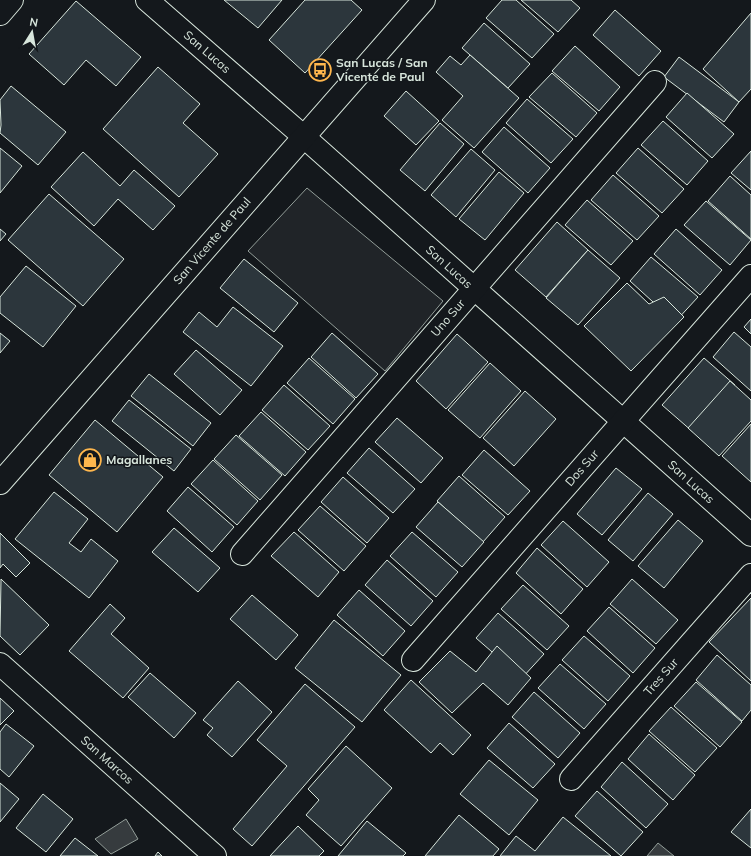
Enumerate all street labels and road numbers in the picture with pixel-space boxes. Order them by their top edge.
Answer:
street label: San Lucas [181,27,234,76]
street label: San Vicente de Paul [170,194,254,287]
street label: San Lucas [423,242,476,291]
street label: Uno Sur [427,295,468,339]
street label: Dos Sur [562,446,602,489]
street label: San Lucas [665,457,718,506]
street label: Tres Sur [640,654,681,699]
street label: San Marcos [78,732,137,787]

